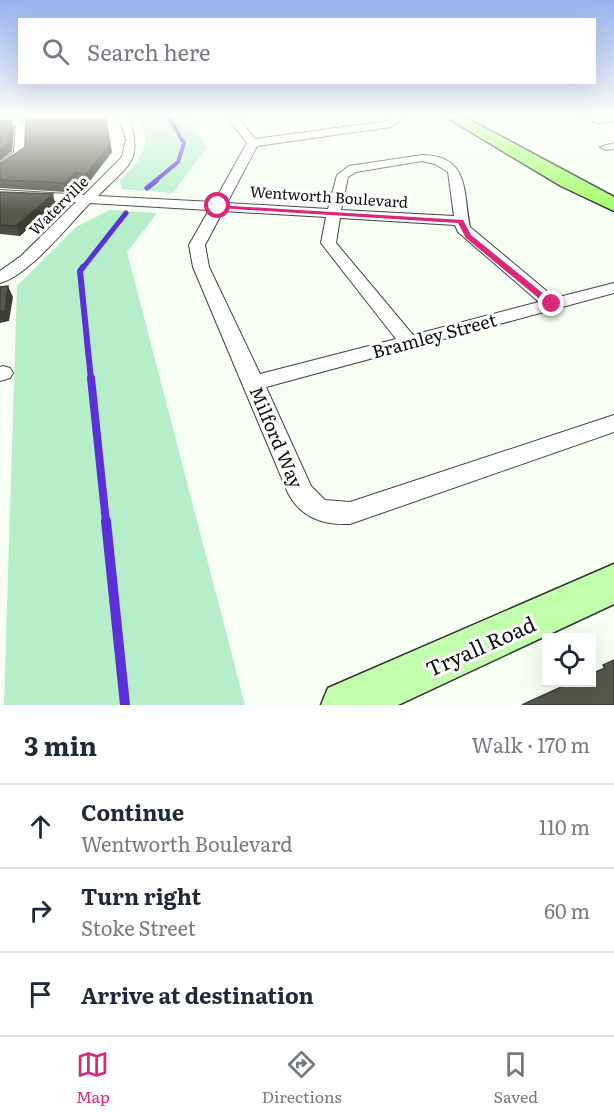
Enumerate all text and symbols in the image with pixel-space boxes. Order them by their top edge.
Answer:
search box [18,18,596,84]
icon: search [39,35,72,68]
text: Search here [87,35,210,68]
street label: Waterville [23,170,93,240]
street label: Wentworth Boulevard [249,179,409,213]
route start [204,192,230,218]
route end [538,290,564,316]
street label: Bramley Street [369,305,500,365]
street label: Milford Way [243,382,311,493]
street label: Tryall Road [420,607,540,683]
map controls [542,633,596,687]
button: locate [542,633,596,687]
text: 3 min [24,725,97,764]
text: Walk · 170 m [472,729,590,759]
text: Continue [81,795,184,828]
icon: ahead [24,810,57,843]
text: 110 m [539,811,590,841]
text: Wentworth Boulevard [81,828,292,858]
text: Turn right [81,879,201,912]
icon: right [24,894,57,927]
text: 60 m [544,895,590,925]
text: Stoke Street [81,912,196,942]
icon: arrive [24,978,57,1011]
text: Arrive at destination [81,978,314,1011]
tab: Map [76,1048,110,1108]
tab: Directions [262,1048,342,1108]
tab: Saved [494,1048,538,1108]

